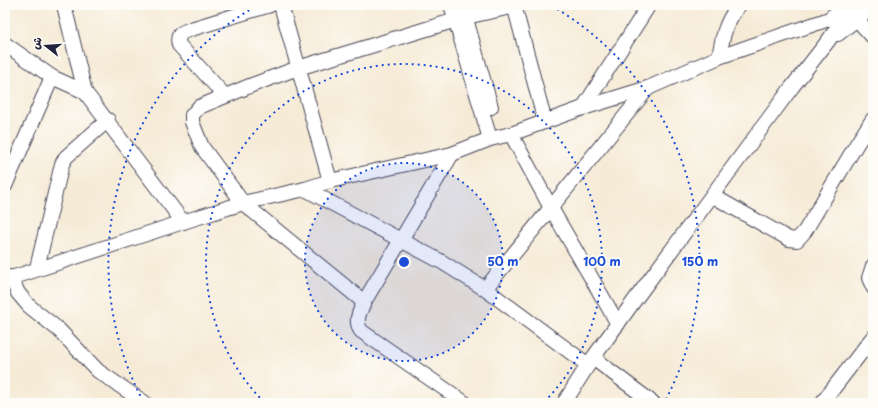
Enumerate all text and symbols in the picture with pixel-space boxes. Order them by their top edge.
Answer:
north arrow [26,26,66,66]
text: ش [26,35,46,51]
text: 50 m [487,252,519,270]
text: 100 m [583,252,621,270]
text: 150 m [682,252,718,270]
centre of rings [397,255,411,269]

